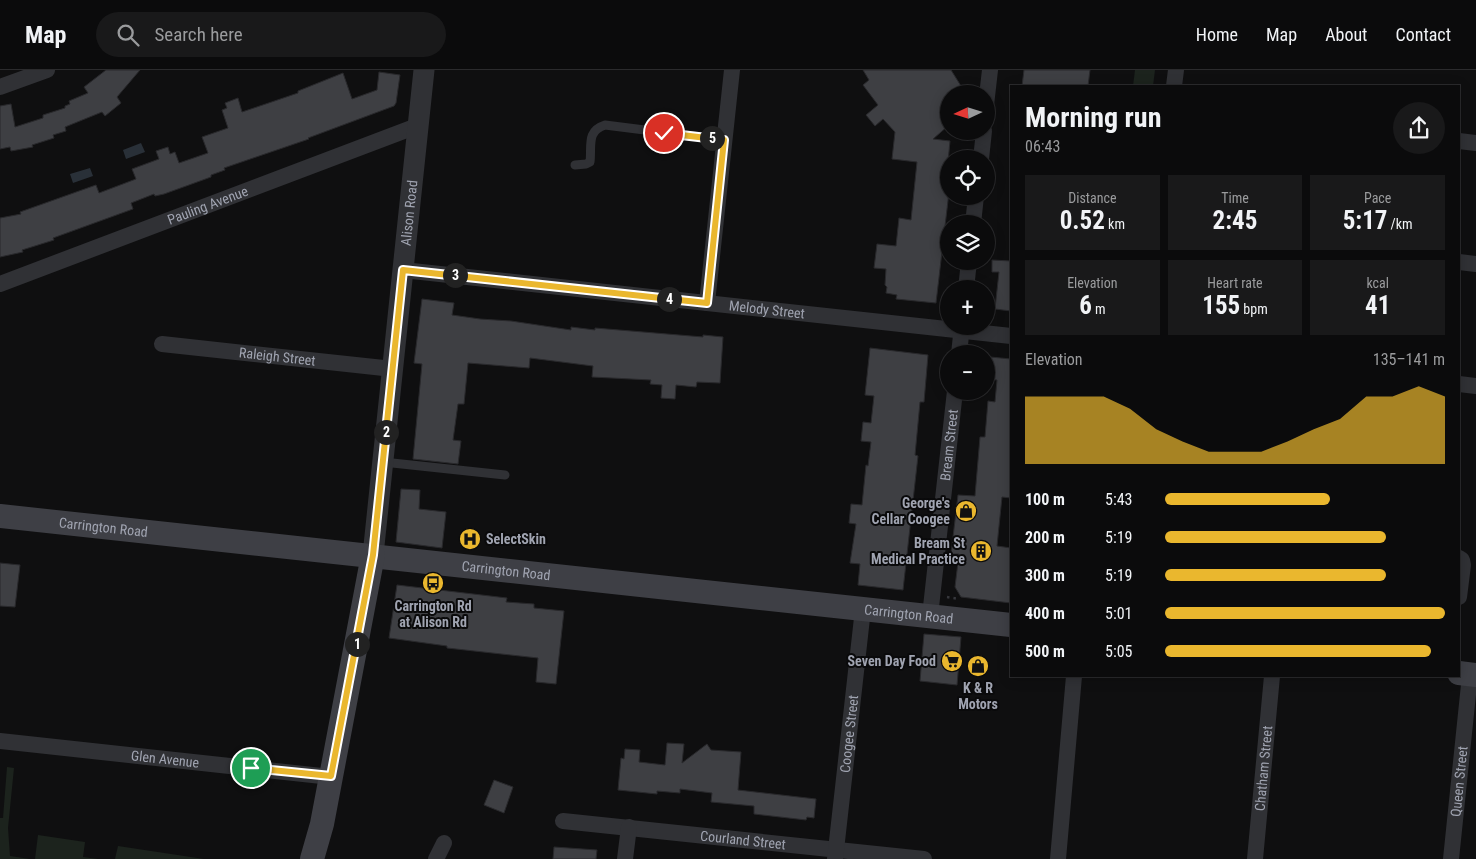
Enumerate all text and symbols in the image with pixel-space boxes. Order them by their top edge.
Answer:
search box [96,12,446,57]
text: Map [25,21,66,49]
icon: search [114,21,142,49]
text: Search here [154,23,243,46]
text: Home [1196,24,1238,45]
text: Map [1266,24,1297,45]
text: About [1325,24,1367,45]
text: Contact [1395,24,1451,45]
north arrow [940,85,995,140]
map controls [940,85,995,400]
text: Morning run [1025,101,1161,134]
button: share [1393,102,1445,154]
pin [643,112,685,154]
icon: check [650,119,678,147]
pin: 5 [700,126,724,150]
text: 5 [709,130,716,146]
text: 06:43 [1025,137,1060,156]
button: locate [940,150,995,205]
street label: Alison Road [398,179,420,247]
street label: Pauling Avenue [165,183,251,228]
text: Distance [1068,190,1116,206]
text: Time [1221,190,1249,206]
text: Pace [1364,190,1391,206]
text: 0.52 [1060,206,1105,235]
text: 2:45 [1213,206,1257,235]
text: 5:17 [1343,206,1387,235]
button: layers [940,215,995,270]
text: km [1105,216,1125,232]
text: /km [1387,216,1413,232]
pin: 3 [442,262,468,288]
text: 3 [452,267,459,283]
text: Elevation [1067,275,1118,291]
text: Heart rate [1207,275,1263,291]
text: kcal [1366,275,1389,291]
button: + [940,280,995,335]
pin: 4 [656,286,682,312]
text: 4 [666,291,673,307]
text: 6 [1079,291,1092,320]
text: 155 [1202,291,1240,320]
text: 41 [1365,291,1390,320]
street label: Melody Street [728,297,806,322]
text: m [1092,301,1106,317]
text: bpm [1240,301,1268,317]
street label: Raleigh Street [238,344,316,369]
button: − [940,345,995,400]
text: Elevation [1025,350,1083,369]
text: 135–141 m [1373,350,1445,369]
street label: Bream Street [937,409,961,482]
pin: 2 [374,420,398,444]
text: 2 [383,424,390,440]
text: 100 m [1025,490,1065,509]
text: 5:43 [1105,490,1132,509]
place label: George's Cellar Coogee [871,495,950,527]
shop icon: George's Cellar Coogee [954,499,978,523]
street label: Carrington Road [58,514,149,540]
hospital icon: SelectSkin [458,527,482,551]
text: 200 m [1025,528,1065,547]
text: 5:19 [1105,528,1132,547]
place label: SelectSkin [486,531,546,547]
place label: Bream St Medical Practice [871,535,965,567]
building icon: Bream St Medical Practice [969,539,993,563]
street label: Carrington Road [461,558,551,583]
text: 300 m [1025,566,1065,585]
text: 5:19 [1105,566,1132,585]
bus stop icon: Carrington Rd at Alison Rd [421,571,445,595]
place label: Carrington Rd at Alison Rd [394,598,472,630]
street label: Carrington Road [863,601,954,627]
text: 400 m [1025,604,1065,623]
text: 5:01 [1105,604,1132,623]
pin: 1 [344,632,370,656]
text: 1 [354,636,361,652]
text: 500 m [1025,642,1065,661]
text: 5:05 [1105,642,1132,661]
supermarket icon: Seven Day Food [940,649,964,673]
place label: Seven Day Food [848,653,936,669]
shop icon: K & R Motors [966,654,990,678]
place label: K & R Motors [958,680,998,712]
street label: Coogee Street [837,694,861,773]
street label: Chatham Street [1251,725,1275,812]
street label: Queen Street [1447,745,1471,818]
street label: Glen Avenue [130,747,200,771]
pin [230,747,272,789]
icon: arrive [237,754,265,782]
street label: Courland Street [700,828,786,852]

